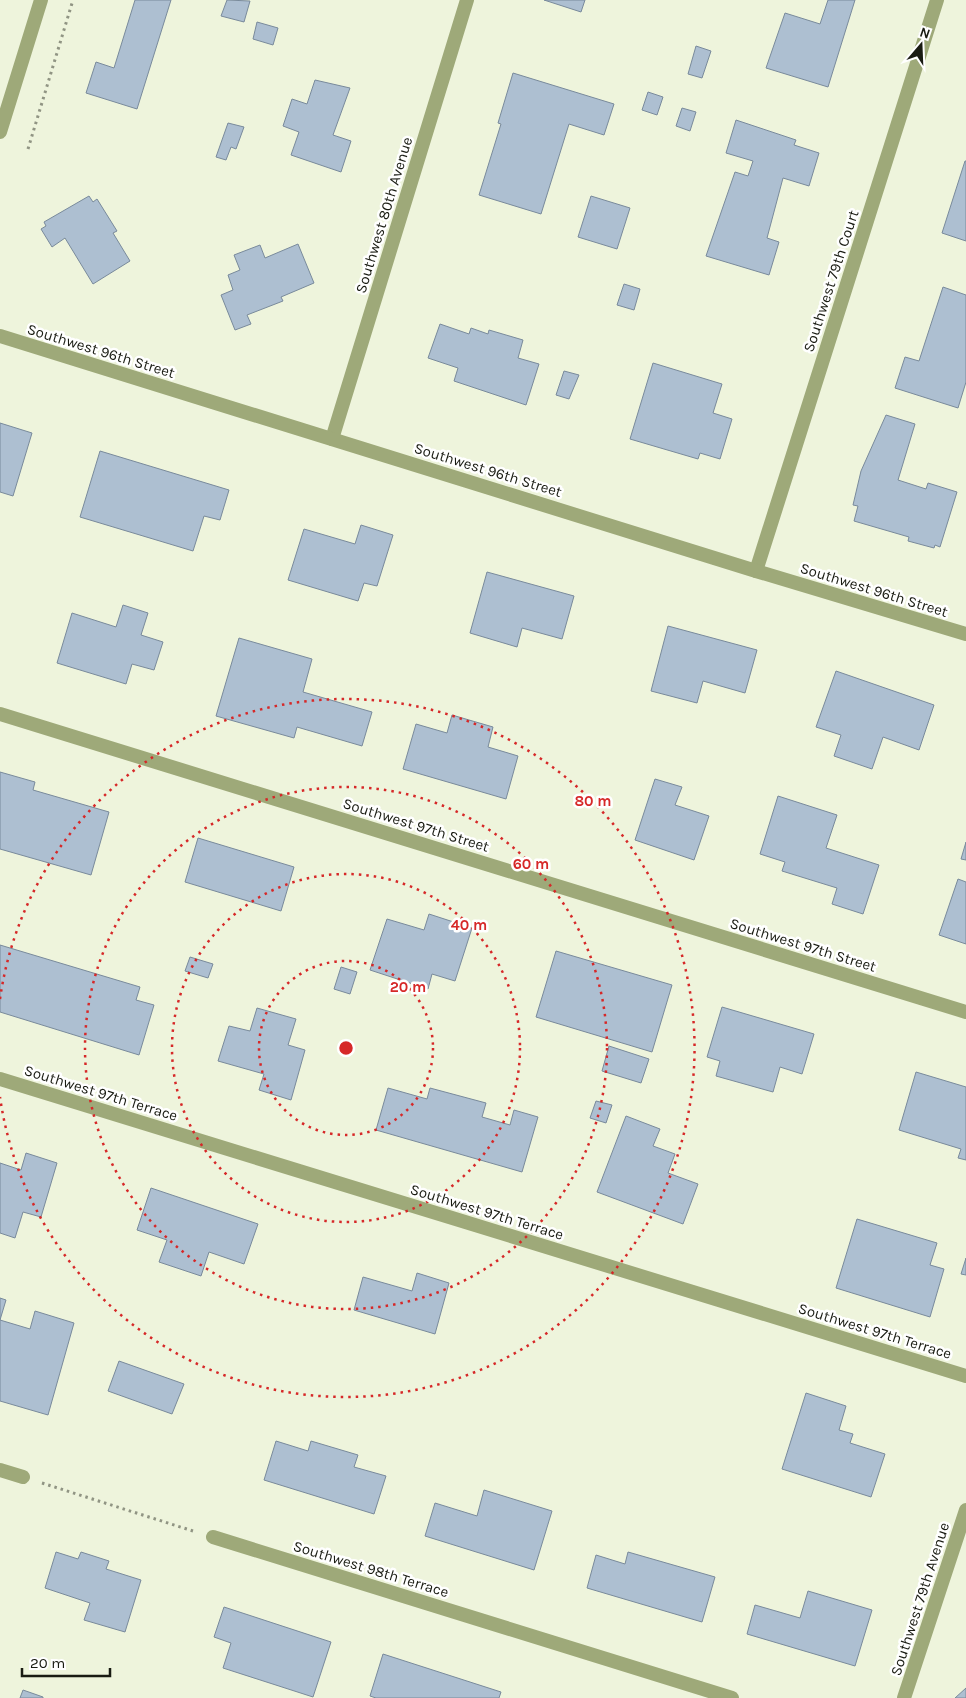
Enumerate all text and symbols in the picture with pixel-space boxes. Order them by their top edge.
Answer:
north arrow [896,20,946,70]
text: N [918,24,933,43]
street label: Southwest 80th Avenue [352,135,416,295]
street label: Southwest 79th Court [800,207,863,354]
street label: Southwest 96th Street [25,320,177,382]
street label: Southwest 96th Street [412,439,564,501]
street label: Southwest 96th Street [798,559,950,621]
text: 80 m [574,792,612,810]
street label: Southwest 97th Street [341,794,492,856]
text: 60 m [513,855,549,873]
street label: Southwest 97th Street [728,914,879,976]
text: 40 m [451,916,487,934]
text: 20 m [390,978,426,996]
centre of rings [337,1039,355,1057]
street label: Southwest 97th Terrace [22,1061,180,1125]
street label: Southwest 97th Terrace [408,1180,566,1244]
street label: Southwest 97th Terrace [796,1299,954,1363]
street label: Southwest 79th Avenue [887,1520,953,1678]
street label: Southwest 98th Terrace [291,1537,451,1601]
scale bar [22,1646,110,1678]
text: 20 m [30,1654,65,1672]

